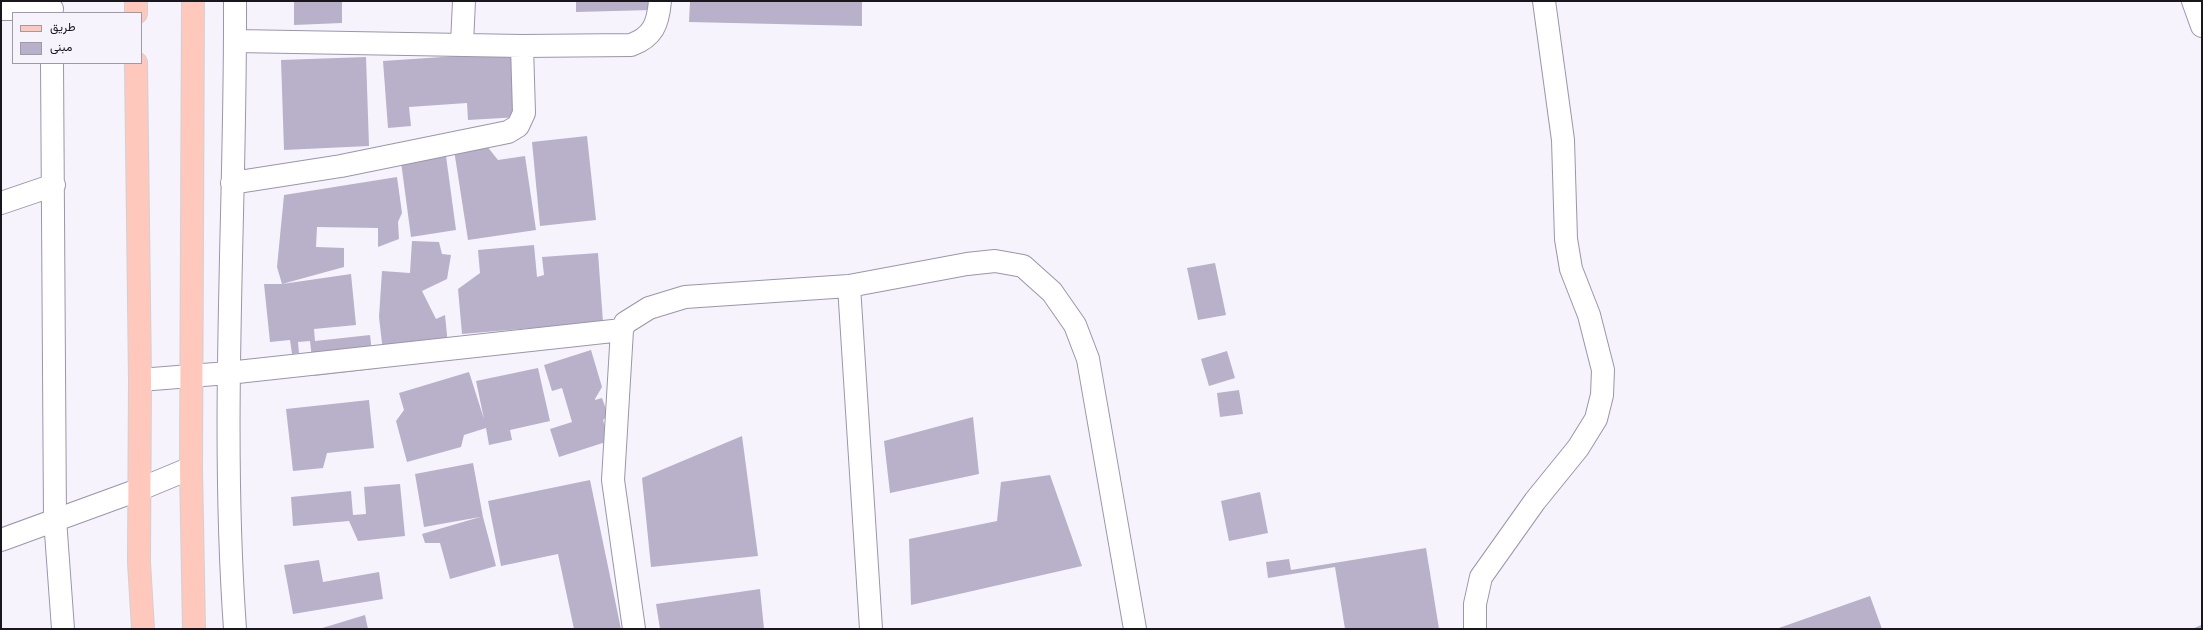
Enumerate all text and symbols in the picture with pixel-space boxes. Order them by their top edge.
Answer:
legend [12,12,142,64]
text: طريق [50,19,75,35]
text: مبنى [50,39,72,55]

